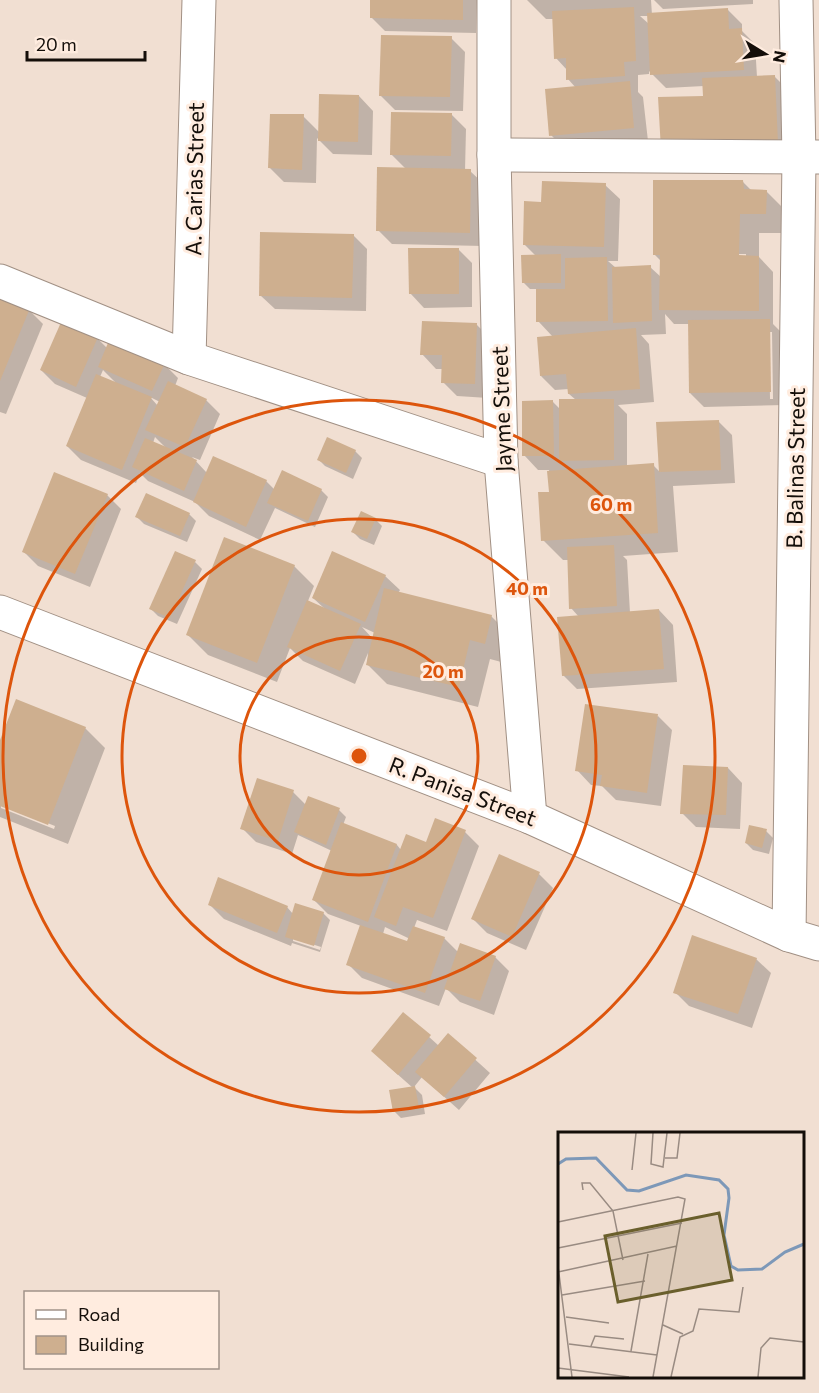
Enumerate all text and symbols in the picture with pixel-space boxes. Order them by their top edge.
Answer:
scale bar [27,24,146,62]
north arrow [735,24,795,84]
text: 20 m [36,33,77,55]
text: N [770,49,791,65]
street label: A. Carias Street [179,102,209,256]
street label: Jayme Street [485,345,517,473]
street label: B. Balinas Street [780,387,810,549]
text: 60 m [590,493,632,515]
text: 40 m [506,577,548,599]
text: 20 m [422,660,464,682]
centre of rings [349,746,369,766]
street label: R. Panisa Street [386,751,540,831]
inset map [558,1132,804,1378]
legend [24,1291,219,1369]
text: Road [78,1303,120,1325]
text: Building [78,1333,144,1355]

